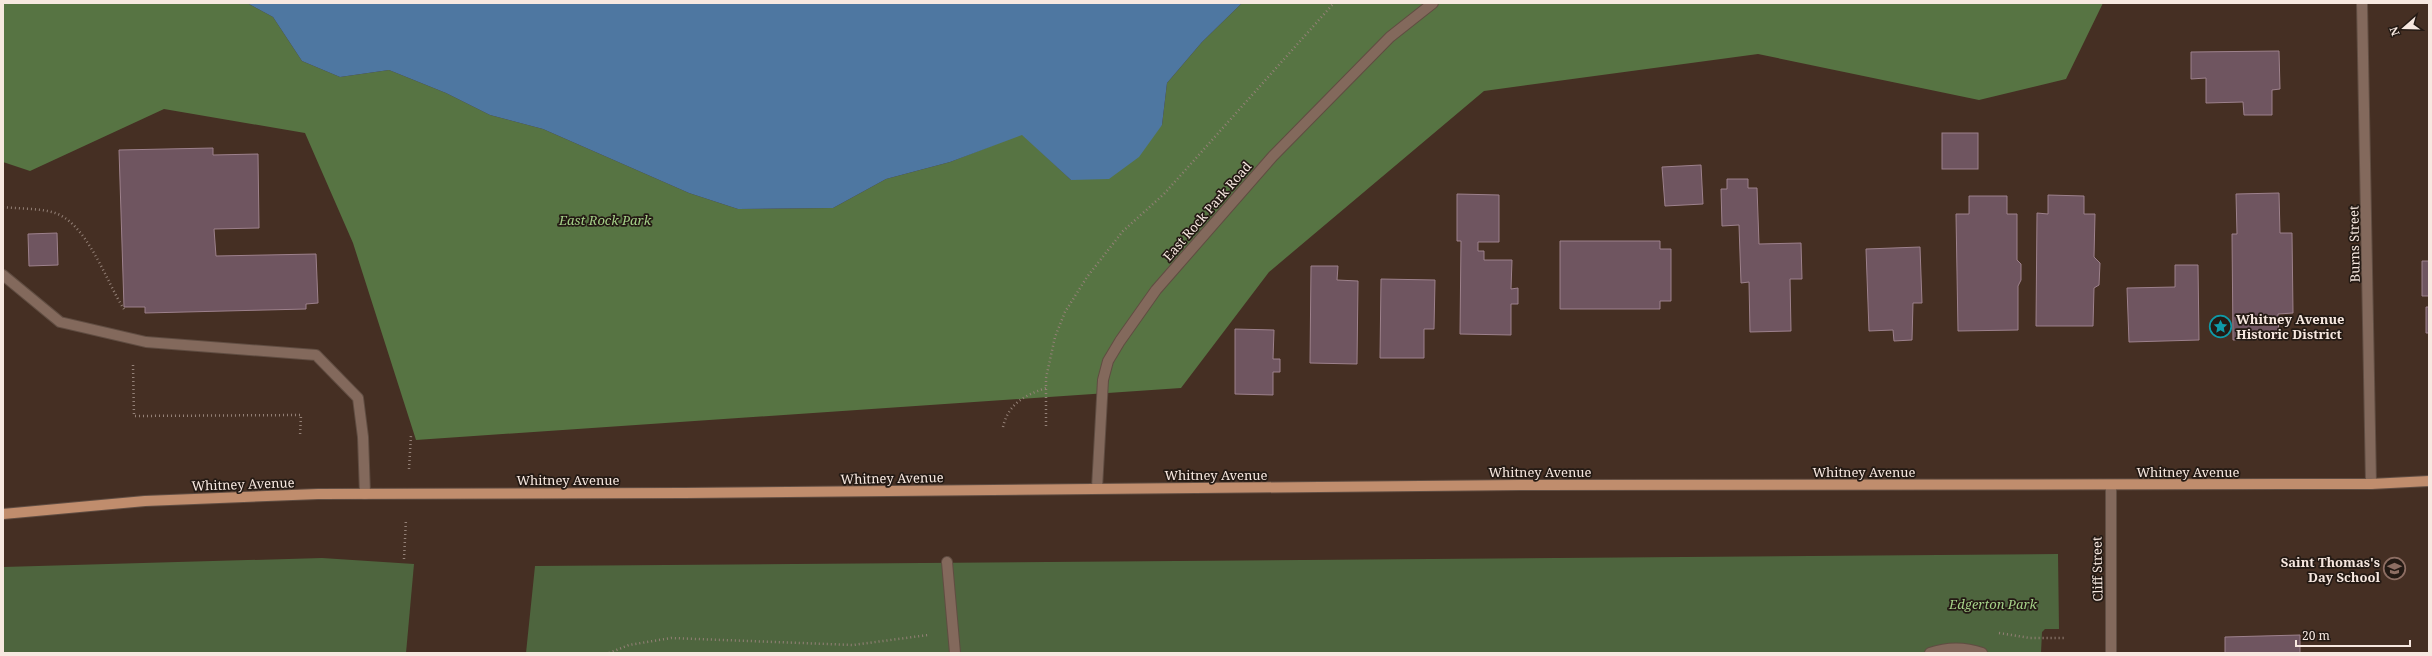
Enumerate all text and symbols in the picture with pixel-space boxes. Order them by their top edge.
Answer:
north arrow [2384,8,2424,48]
text: N [2385,25,2403,38]
street label: East Rock Park Road [1159,157,1255,265]
street label: Burns Street [2344,205,2364,283]
park label: East Rock Park [558,211,652,229]
place label: Whitney Avenue Historic District [2236,310,2345,343]
place icon: Whitney Avenue Historic District [2208,313,2234,339]
street label: Whitney Avenue [1488,463,1592,481]
street label: Whitney Avenue [1812,463,1916,481]
street label: Whitney Avenue [2136,463,2240,481]
street label: Whitney Avenue [1164,466,1268,484]
street label: Whitney Avenue [840,468,944,488]
street label: Whitney Avenue [516,471,620,489]
street label: Whitney Avenue [191,473,295,495]
street label: Cliff Street [2087,536,2107,602]
place label: Saint Thomas's Day School [2281,553,2380,586]
school or university icon: Saint Thomas's Day School [2382,556,2408,582]
park label: Edgerton Park [1948,595,2038,613]
scale bar [2296,622,2410,648]
text: 20 m [2302,627,2330,644]

